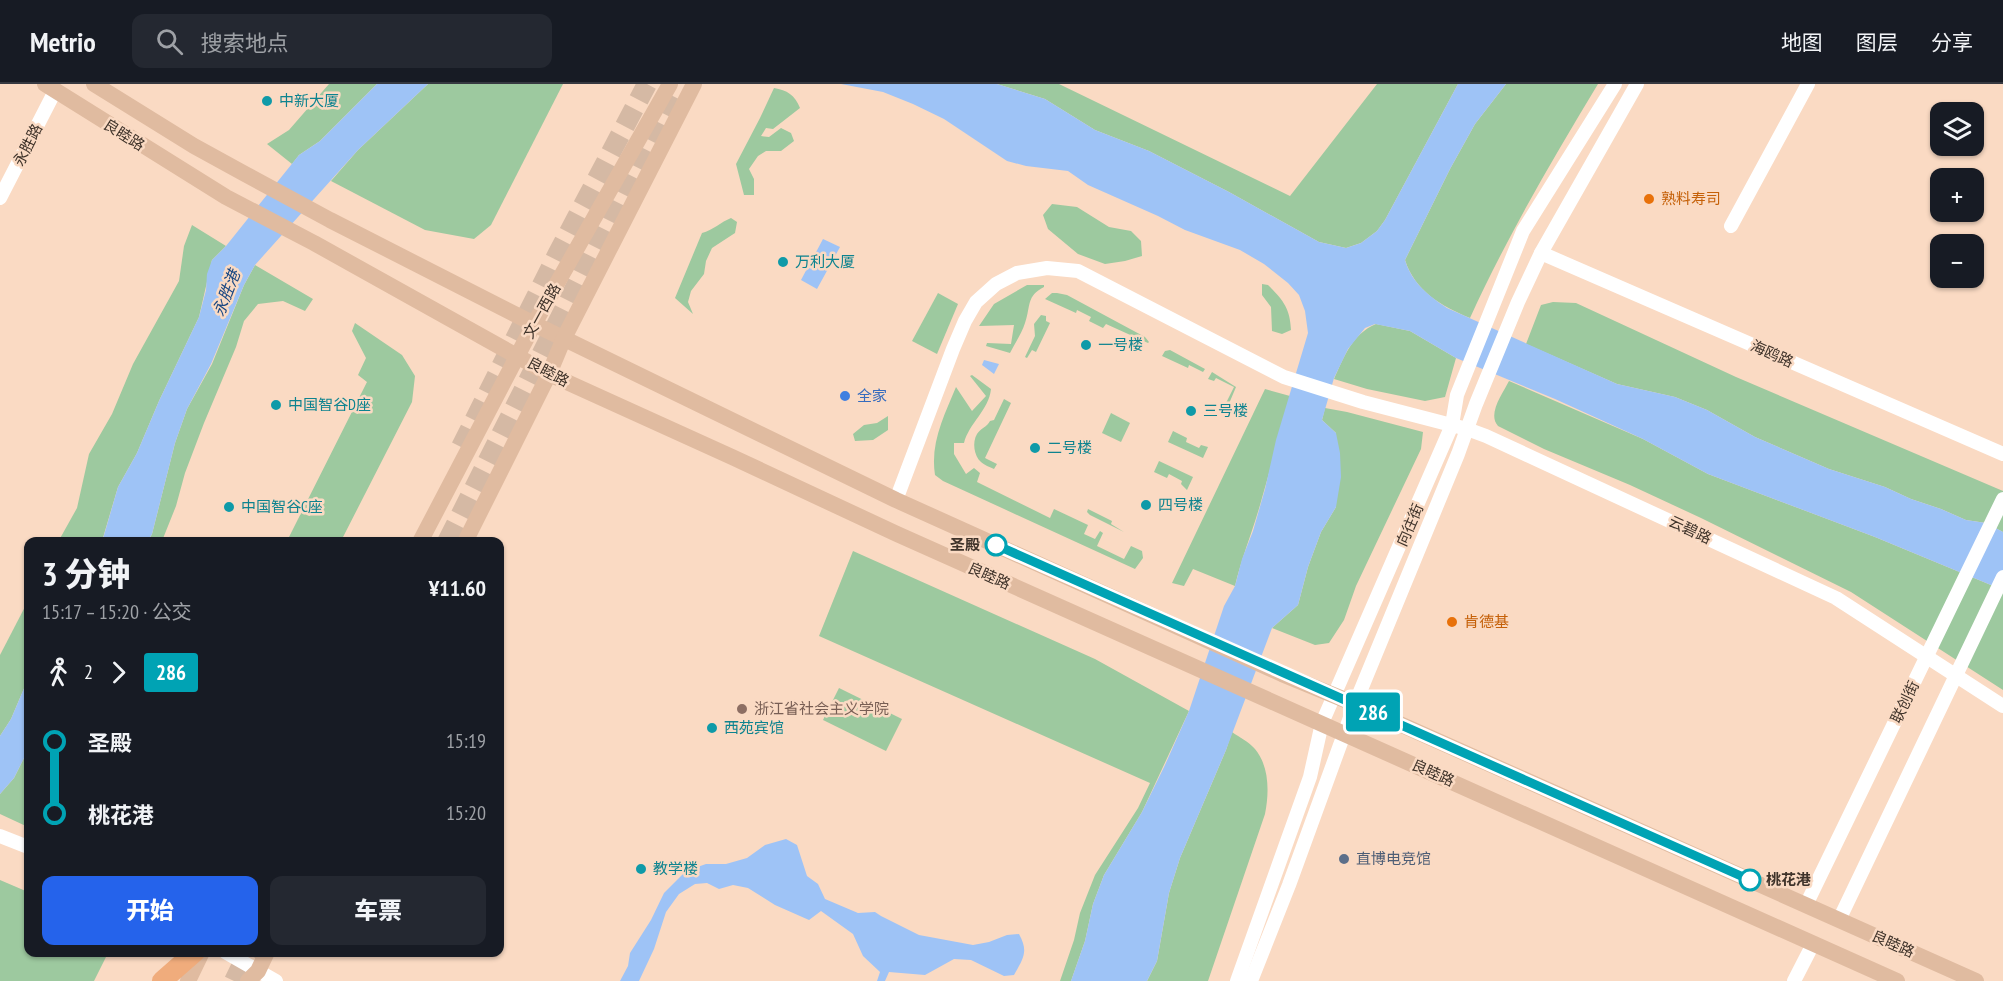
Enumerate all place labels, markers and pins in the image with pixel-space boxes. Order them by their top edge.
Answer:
place label: 中新大厦 [279,91,339,110]
marker: 中新大厦 [260,94,274,108]
place label: 熟料寿司 [1661,189,1721,208]
marker: 熟料寿司 [1642,192,1656,206]
place label: 万利大厦 [795,252,855,271]
marker: 万利大厦 [776,255,790,269]
place label: 一号楼 [1098,335,1143,354]
marker: 一号楼 [1079,338,1093,352]
place label: 全家 [857,386,887,405]
marker: 全家 [838,389,852,403]
place label: 中国智谷D座 [288,395,371,414]
marker: 中国智谷D座 [269,398,283,412]
place label: 三号楼 [1203,401,1248,420]
marker: 三号楼 [1184,404,1198,418]
place label: 二号楼 [1047,438,1092,457]
marker: 二号楼 [1028,441,1042,455]
place label: 四号楼 [1158,495,1203,514]
place label: 中国智谷C座 [241,497,323,516]
marker: 四号楼 [1139,498,1153,512]
marker: 中国智谷C座 [222,500,236,514]
marker: 圣殿 [985,534,1007,556]
place label: 圣殿 [950,535,980,554]
place label: 肯德基 [1464,612,1509,631]
marker: 肯德基 [1445,615,1459,629]
place label: 浙江省社会主义学院 [754,699,889,718]
marker: 浙江省社会主义学院 [735,702,749,716]
place label: 西苑宾馆 [724,718,784,737]
marker: 西苑宾馆 [705,721,719,735]
place label: 直博电竞馆 [1356,849,1431,868]
marker: 直博电竞馆 [1337,852,1351,866]
place label: 教学楼 [653,859,698,878]
marker: 教学楼 [634,862,648,876]
marker: 桃花港 [1739,869,1761,891]
place label: 桃花港 [1766,870,1811,889]

